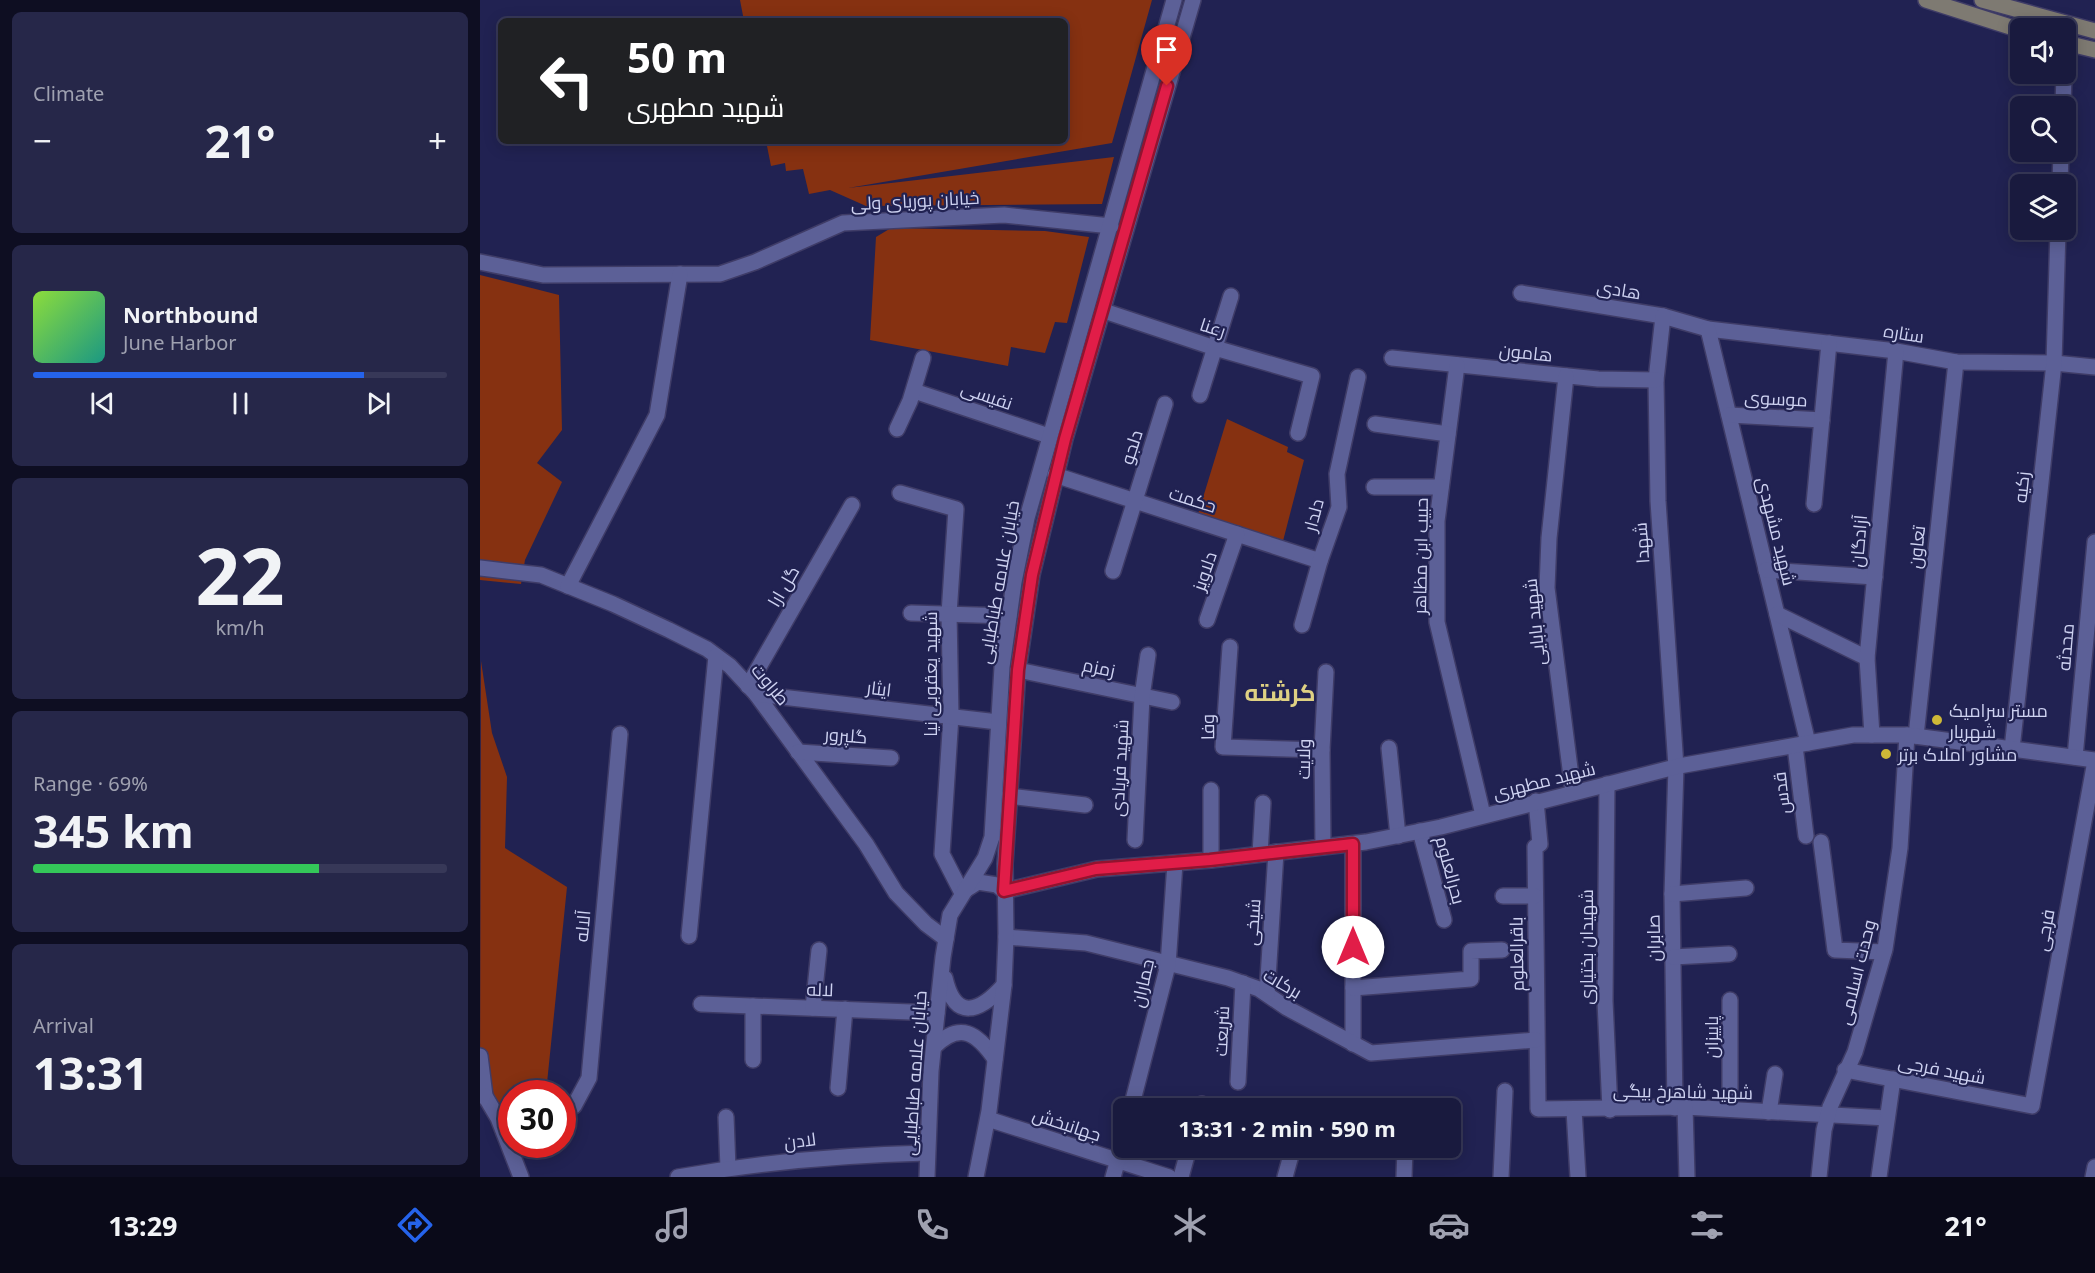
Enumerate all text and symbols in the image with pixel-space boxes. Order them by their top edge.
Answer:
map controls [2010,18,2076,240]
button: sound [2010,18,2076,84]
pin [1141,24,1192,86]
text: 50 m [627,28,727,85]
icon: arrive [1150,33,1183,66]
icon: left [528,42,606,120]
text: Climate [33,80,104,107]
text: شهید مطهری [627,88,784,125]
button: search [2010,96,2076,162]
text: 21° [205,110,275,171]
text: − [33,118,52,163]
text: + [428,118,447,163]
button: layers [2010,174,2076,240]
street label: خیابان پوریای ولی [850,185,980,216]
street label: هادی [1595,274,1643,304]
text: Northbound [123,299,258,329]
street label: رعنا [1197,312,1229,342]
street label: ستاره [1882,318,1926,348]
text: June Harbor [123,329,237,356]
street label: هامون [1498,337,1554,367]
street label: نفیسی [958,375,1016,415]
street label: موسوی [1744,384,1808,412]
icon: previous [86,387,119,420]
icon: pause [224,387,257,420]
icon: next [362,387,395,420]
street label: دلجو [1114,427,1148,467]
street label: زکیه [2007,470,2035,504]
street label: شهید مشهدی [1752,474,1802,588]
street label: حکمت [1166,480,1220,518]
street label: دلدار [1297,496,1329,535]
street label: حبیب ابن مظاهر [1407,497,1433,616]
street label: خیابان علامه طباطبایی [972,498,1024,666]
street label: آزادگان [1844,514,1872,568]
text: 22 [195,522,285,628]
street label: شهدا [1628,522,1654,564]
street label: تعاون [1902,524,1930,570]
street label: دلاویز [1186,548,1222,595]
street label: گل ارا [762,561,804,611]
street label: شهید بابایی [1518,577,1550,667]
street label: شهید یعقوبی نیا [918,611,942,737]
text: km/h [215,614,265,641]
street label: محدثه [2051,622,2079,672]
street label: زمزم [1080,652,1118,683]
street label: طراوت [746,658,796,710]
street label: ایثار [864,674,893,701]
district label: کرشته [1244,675,1316,708]
place label: مستر سرامیک شهریار [1948,698,2048,743]
marker: مستر سرامیک شهریار [1930,713,1944,727]
street label: وفا [1195,714,1219,740]
street label: شهید فریادی [1104,719,1134,817]
street label: گلپرور [823,721,868,749]
street label: ولایت [1291,738,1315,780]
place label: مشاور املاک برتر [1897,742,2017,766]
marker: مشاور املاک برتر [1879,747,1893,761]
street label: شهید مطهری [1490,756,1598,804]
text: Range · 69% [33,770,148,797]
street label: قدس [1767,771,1795,815]
text: 345 km [33,800,194,861]
street label: بحرالعلوم [1429,833,1472,907]
street label: شهیدان بختیاری [1574,889,1598,1005]
street label: شیخی [1238,898,1266,946]
street label: فرجی [2029,907,2059,953]
street label: آلاله [569,909,595,943]
street label: صابران [1641,914,1665,962]
position arrow [1321,915,1385,979]
street label: باقرالعلوم [1503,916,1530,992]
street label: وحدت اسلامی [1831,917,1881,1027]
street label: جماران [1125,956,1159,1010]
street label: برکات [1259,962,1307,1004]
street label: لاله [806,977,834,1001]
street label: خیابان علامه طباطبایی [896,990,932,1156]
street label: شریعت [1208,1005,1234,1057]
text: Arrival [33,1012,94,1039]
street label: پاییزان [1699,1016,1724,1058]
text: 13:31 [33,1042,149,1103]
street label: شهید فرجی [1896,1049,1988,1089]
street label: شهید شاهرخ بیگی [1613,1078,1753,1105]
speed limit sign: 30 [498,1080,576,1158]
street label: جهانبخش [1030,1102,1104,1146]
text: 13:31 · 2 min · 590 m [1178,1113,1396,1143]
street label: لادن [783,1126,817,1154]
icon: directions [394,1204,436,1246]
icon: music [652,1204,694,1246]
icon: phone [911,1204,953,1246]
icon: climate [1169,1204,1211,1246]
icon: car [1428,1204,1470,1246]
icon: filters [1686,1204,1728,1246]
text: 13:29 [108,1207,178,1244]
text: 21° [1944,1207,1987,1244]

